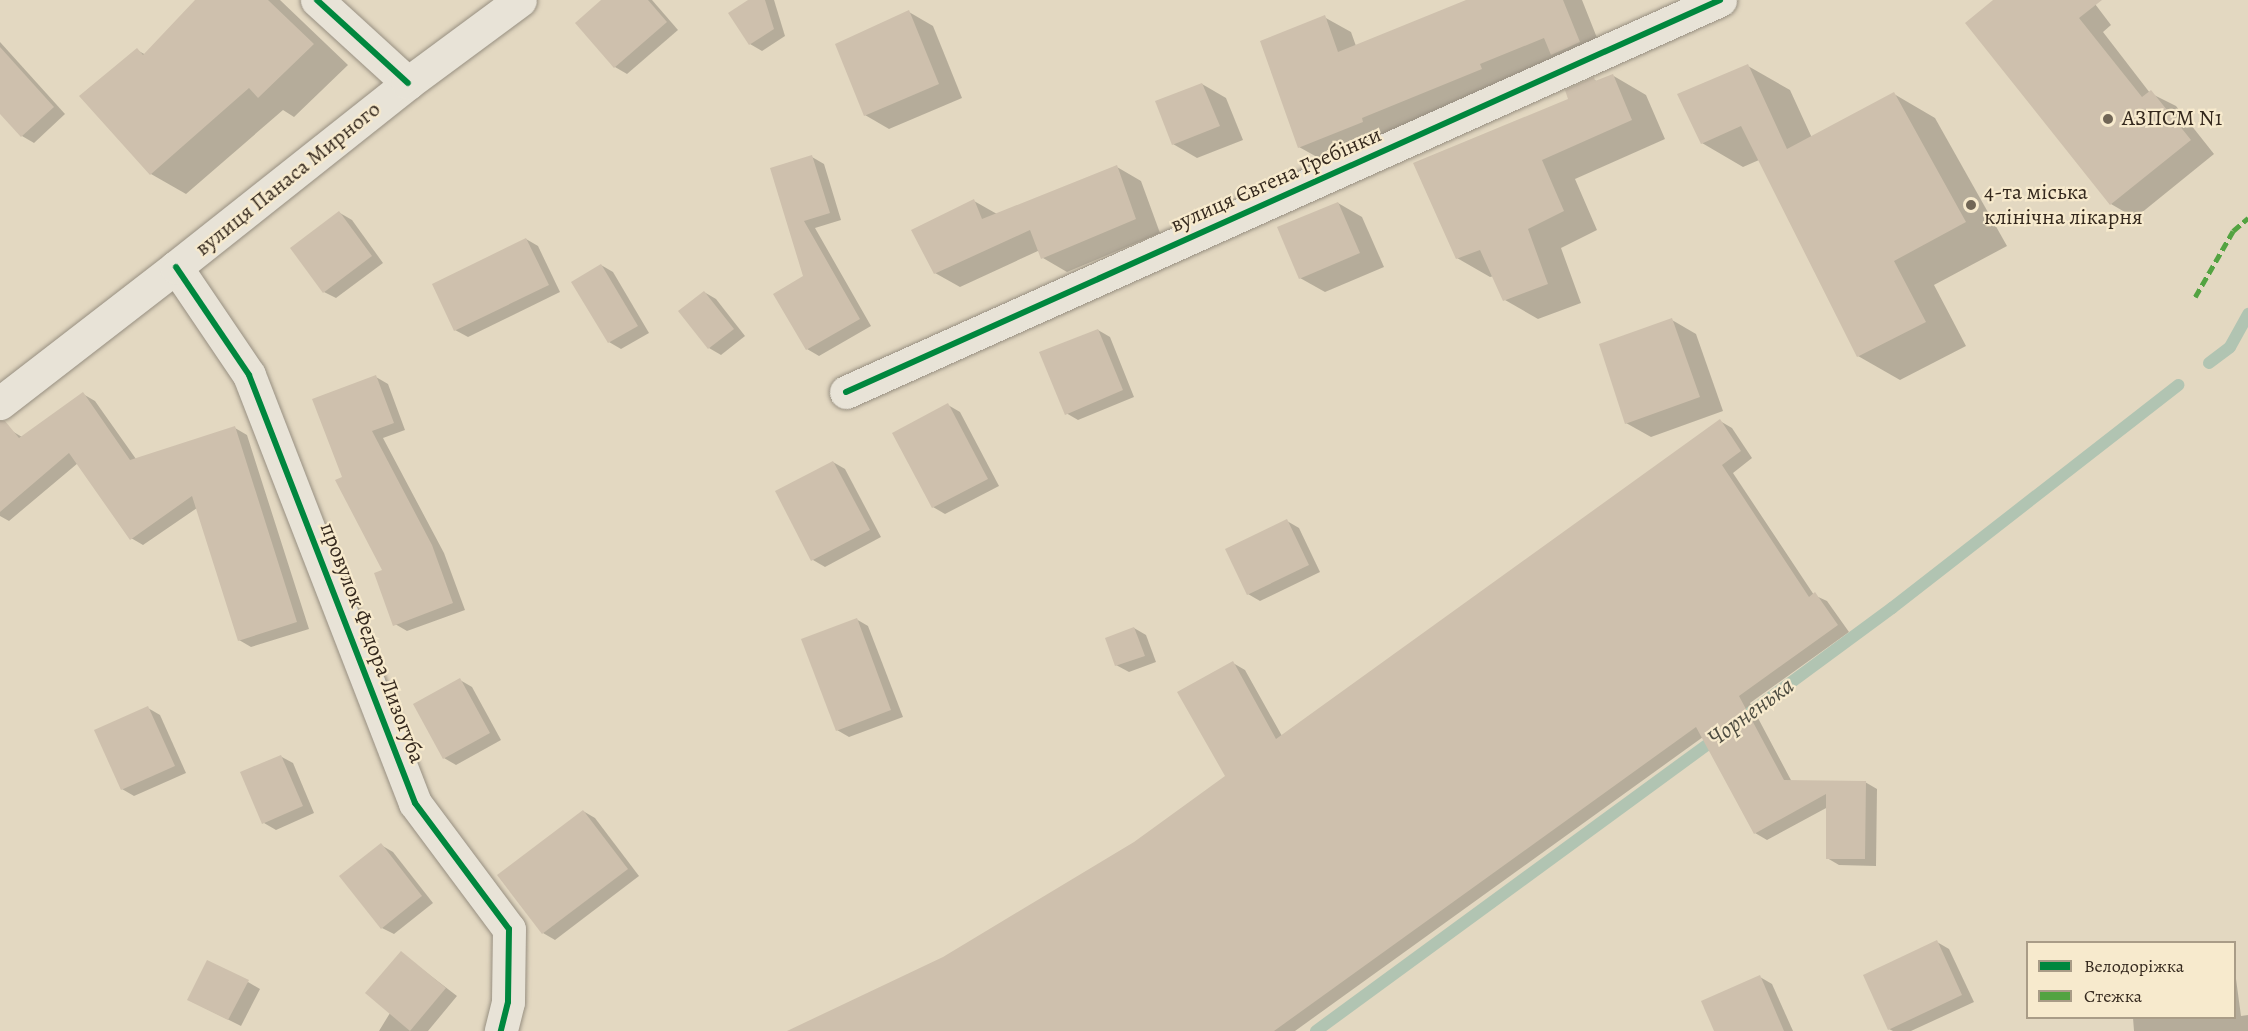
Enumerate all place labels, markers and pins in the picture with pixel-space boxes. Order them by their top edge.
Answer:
place label: АЗПСМ N1 [2122,106,2222,132]
marker: АЗПСМ N1 [2099,110,2117,128]
place label: 4-та міська клінічна лікарня [1984,179,2143,230]
marker: 4-та міська клінічна лікарня [1962,196,1980,214]

